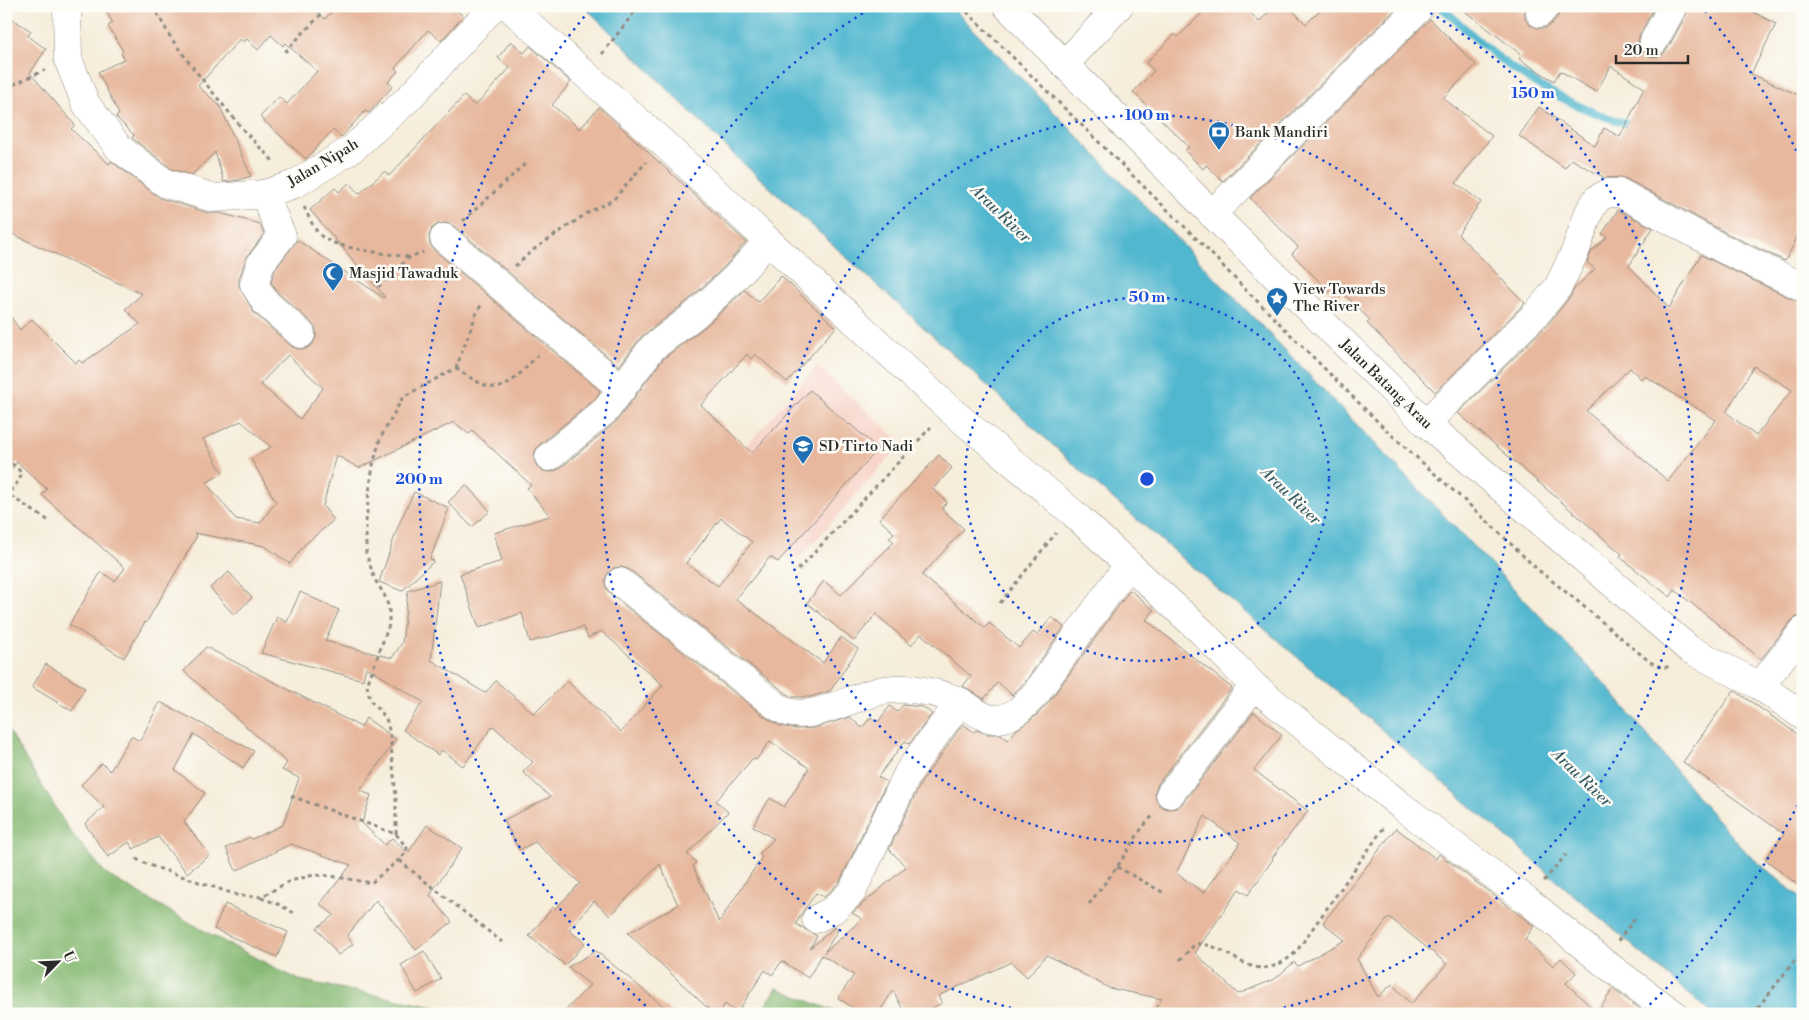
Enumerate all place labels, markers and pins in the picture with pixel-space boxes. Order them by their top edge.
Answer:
bank icon: Bank Mandiri [1207,120,1231,151]
place label: Bank Mandiri [1234,123,1328,142]
mosque icon: Masjid Tawaduk [321,261,345,292]
place label: Masjid Tawaduk [349,264,459,283]
place label: View Towards The River [1292,280,1386,316]
place icon: View Towards The River [1265,286,1289,317]
school or university icon: SD Tirto Nadi [791,434,815,465]
place label: SD Tirto Nadi [819,437,913,456]
centre of rings [1138,470,1156,488]

